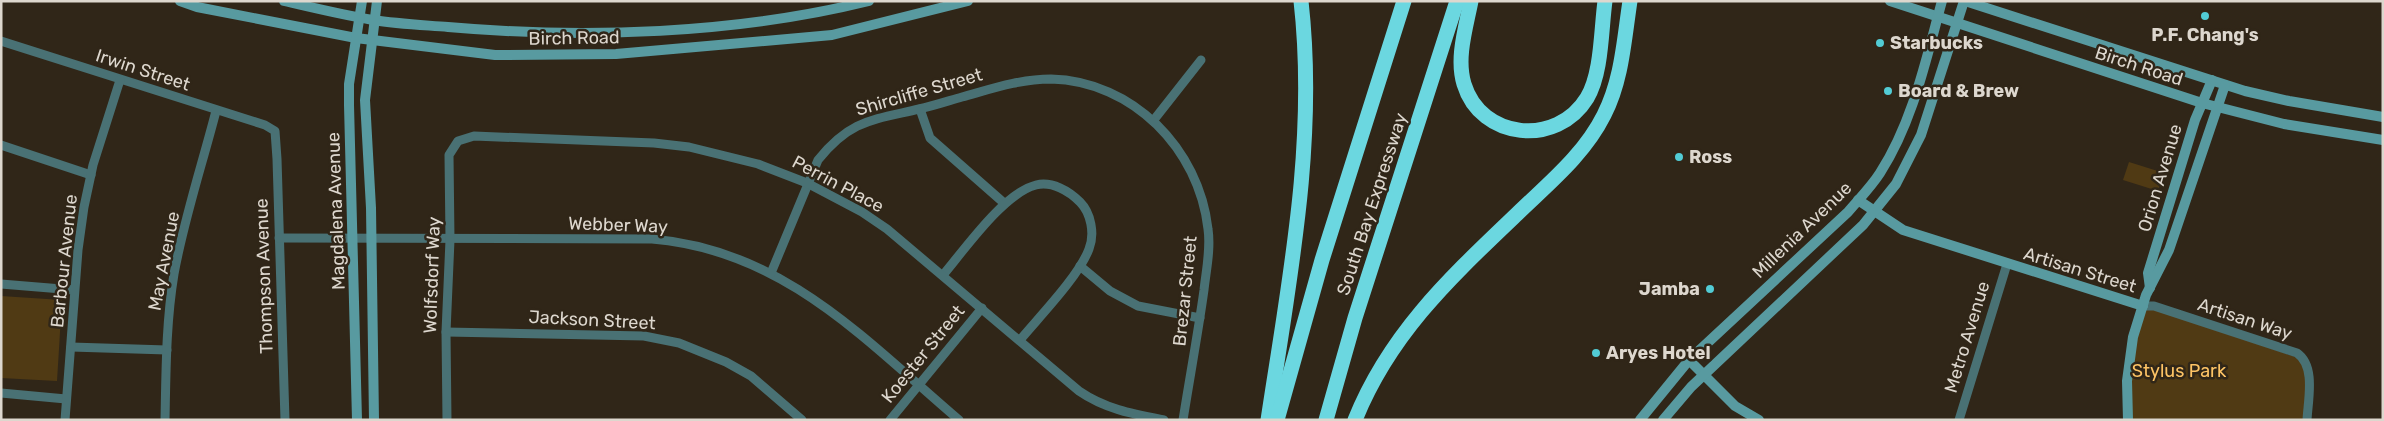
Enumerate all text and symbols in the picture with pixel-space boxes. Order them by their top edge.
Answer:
marker: P.F. Chang's [2199,10,2211,22]
place label: P.F. Chang's [2151,24,2259,46]
street label: Birch Road [528,26,620,50]
place label: Starbucks [1890,32,1983,54]
marker: Starbucks [1874,37,1886,49]
street label: Birch Road [2092,41,2186,91]
street label: Irwin Street [93,44,193,96]
street label: Shircliffe Street [853,63,985,121]
place label: Board & Brew [1898,80,2019,102]
marker: Board & Brew [1882,85,1894,97]
street label: South Bay Expressway [1332,110,1412,298]
street label: Orion Avenue [2133,121,2187,235]
street label: Magdalena Avenue [322,132,350,290]
place label: Ross [1689,146,1732,168]
street label: Perrin Place [788,151,888,217]
marker: Ross [1673,151,1685,163]
street label: Millenia Avenue [1748,177,1856,283]
street label: Barbour Avenue [46,193,82,329]
street label: Thompson Avenue [250,198,278,354]
street label: May Avenue [144,210,184,312]
street label: Webber Way [568,212,668,238]
street label: Wolfsdorf Way [419,216,445,334]
street label: Brezar Street [1168,235,1202,347]
street label: Artisan Street [2021,242,2139,298]
place label: Jamba [1639,278,1700,300]
street label: Metro Avenue [1940,279,1994,395]
marker: Jamba [1704,283,1716,295]
street label: Artisan Way [2195,293,2295,345]
street label: Koester Street [877,300,969,408]
street label: Jackson Street [528,306,656,334]
place label: Aryes Hotel [1606,342,1711,364]
marker: Aryes Hotel [1590,347,1602,359]
park label: Stylus Park [2132,360,2227,382]

